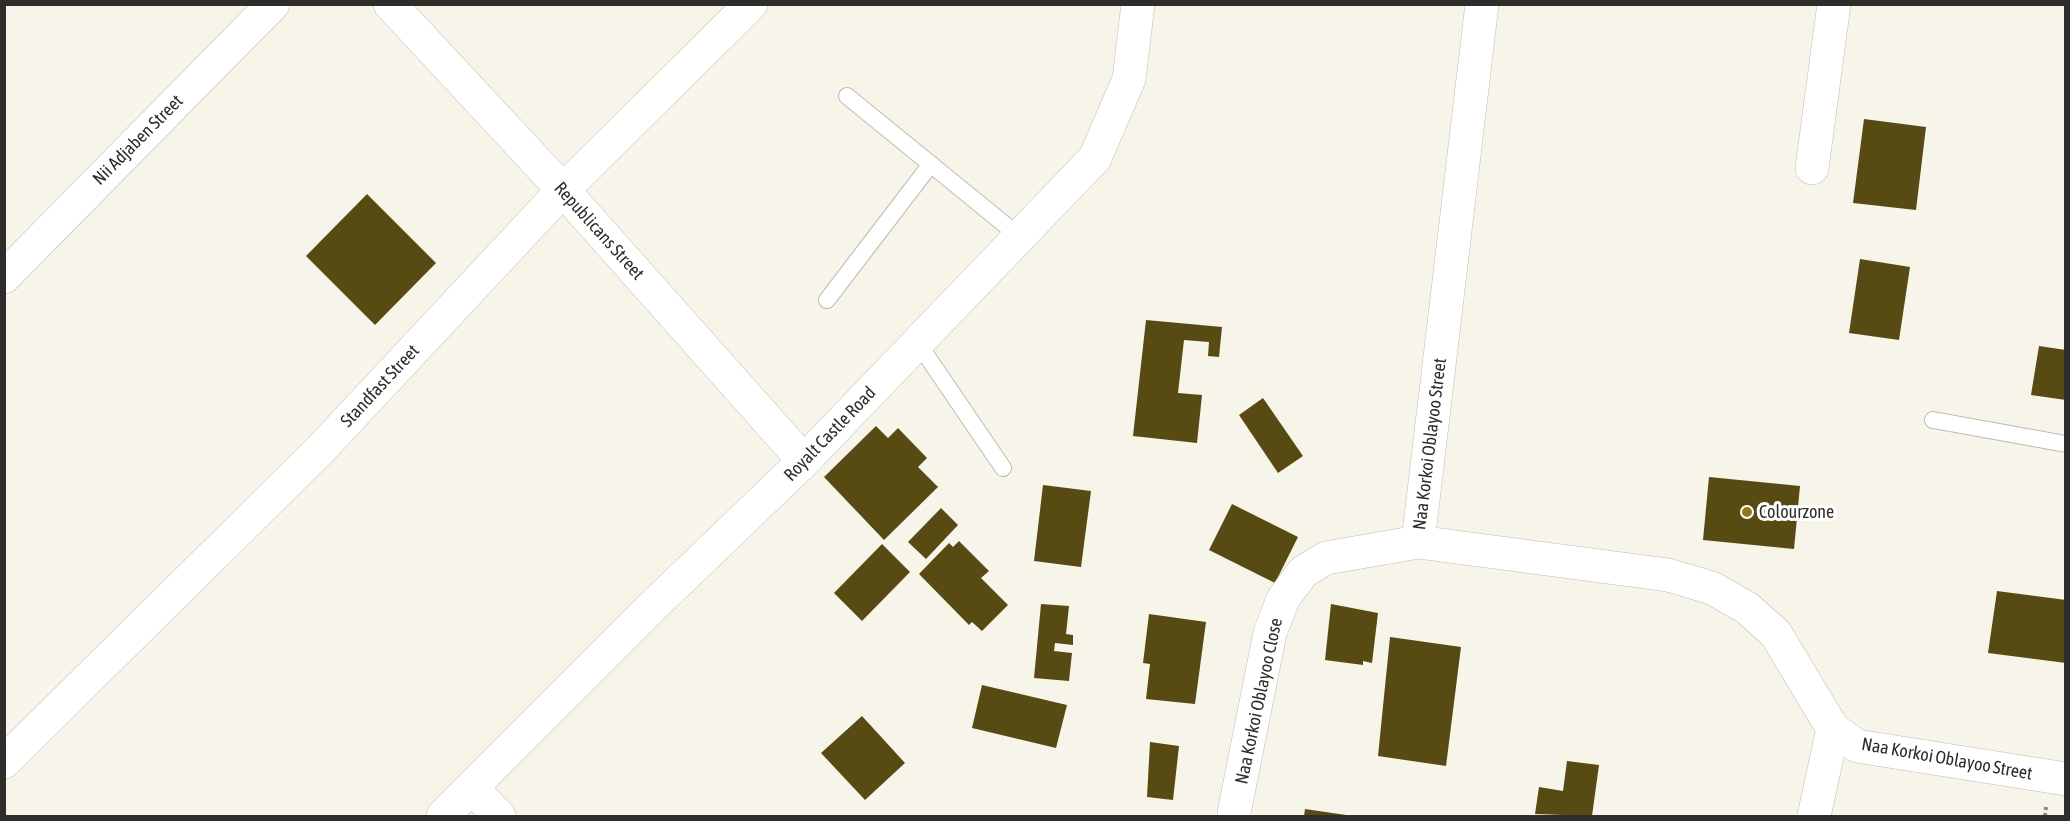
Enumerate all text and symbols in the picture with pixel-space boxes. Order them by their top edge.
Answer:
street label: Nii Adjaben Street [88,90,188,190]
street label: Republicans Street [550,178,648,284]
street label: Standfast Street [336,340,424,432]
street label: Naa Korkoi Oblayoo Street [1409,357,1451,531]
street label: Royalt Castle Road [780,382,880,486]
place label: Colourzone [1759,501,1834,523]
marker: Colourzone [1740,505,1754,519]
street label: Naa Korkoi Oblayoo Close [1231,616,1287,786]
street label: Naa Korkoi Oblayoo Street [1860,733,2034,785]

